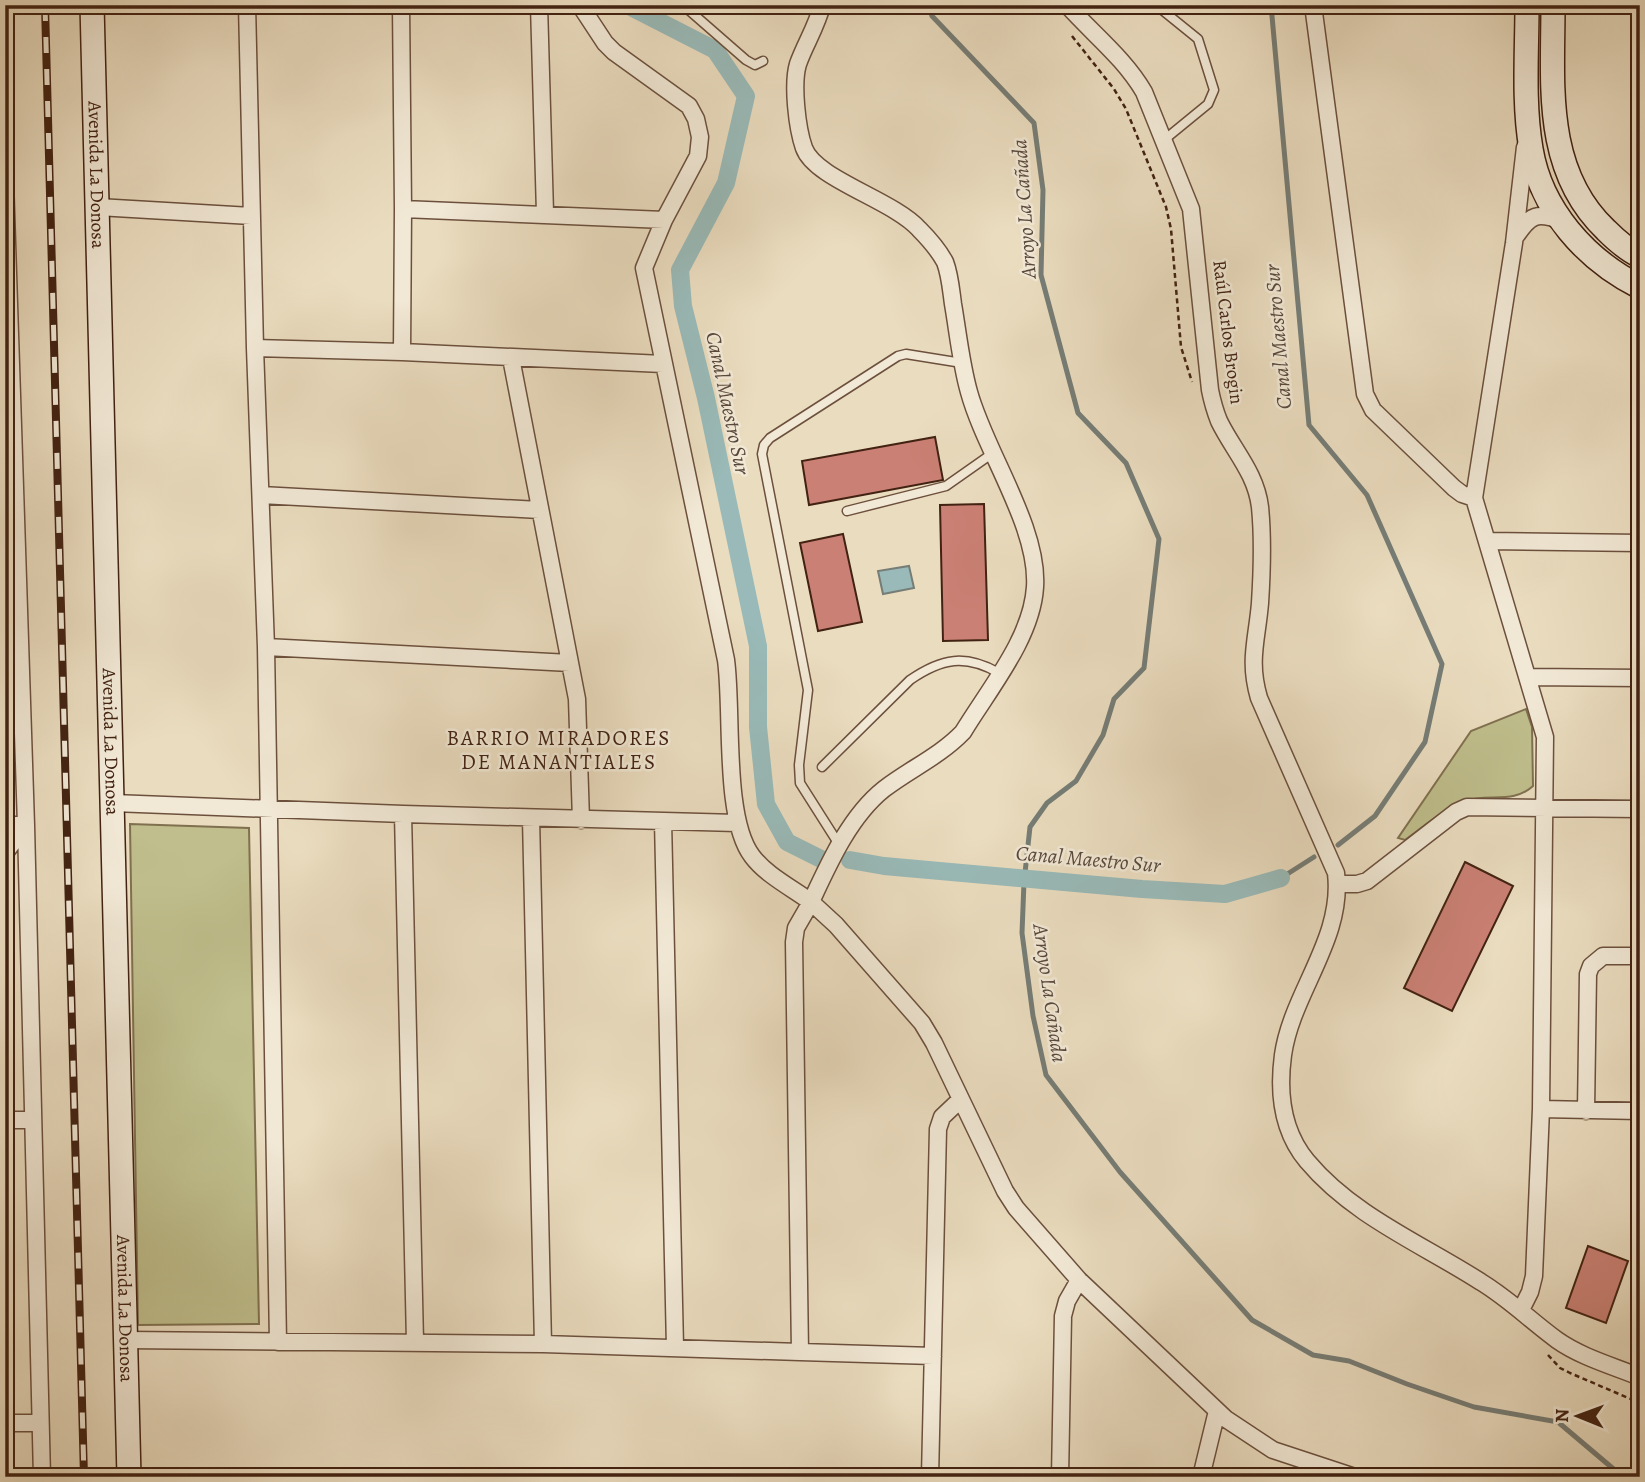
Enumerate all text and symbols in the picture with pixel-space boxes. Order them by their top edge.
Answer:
street label: Avenida La Donosa [81,100,111,249]
water label: Arroyo La Cañada [1005,138,1043,281]
street label: Raúl Carlos Brogin [1206,258,1250,406]
water label: Canal Maestro Sur [1258,263,1298,410]
water label: Canal Maestro Sur [699,329,757,478]
street label: Avenida La Donosa [96,667,125,816]
district label: BARRIO MIRADORES DE MANANTIALES [447,724,671,776]
water label: Canal Maestro Sur [1015,839,1162,879]
water label: Arroyo La Cañada [1026,921,1074,1064]
street label: Avenida La Donosa [110,1234,140,1383]
north arrow [1544,1380,1614,1450]
text: N [1549,1408,1575,1423]

